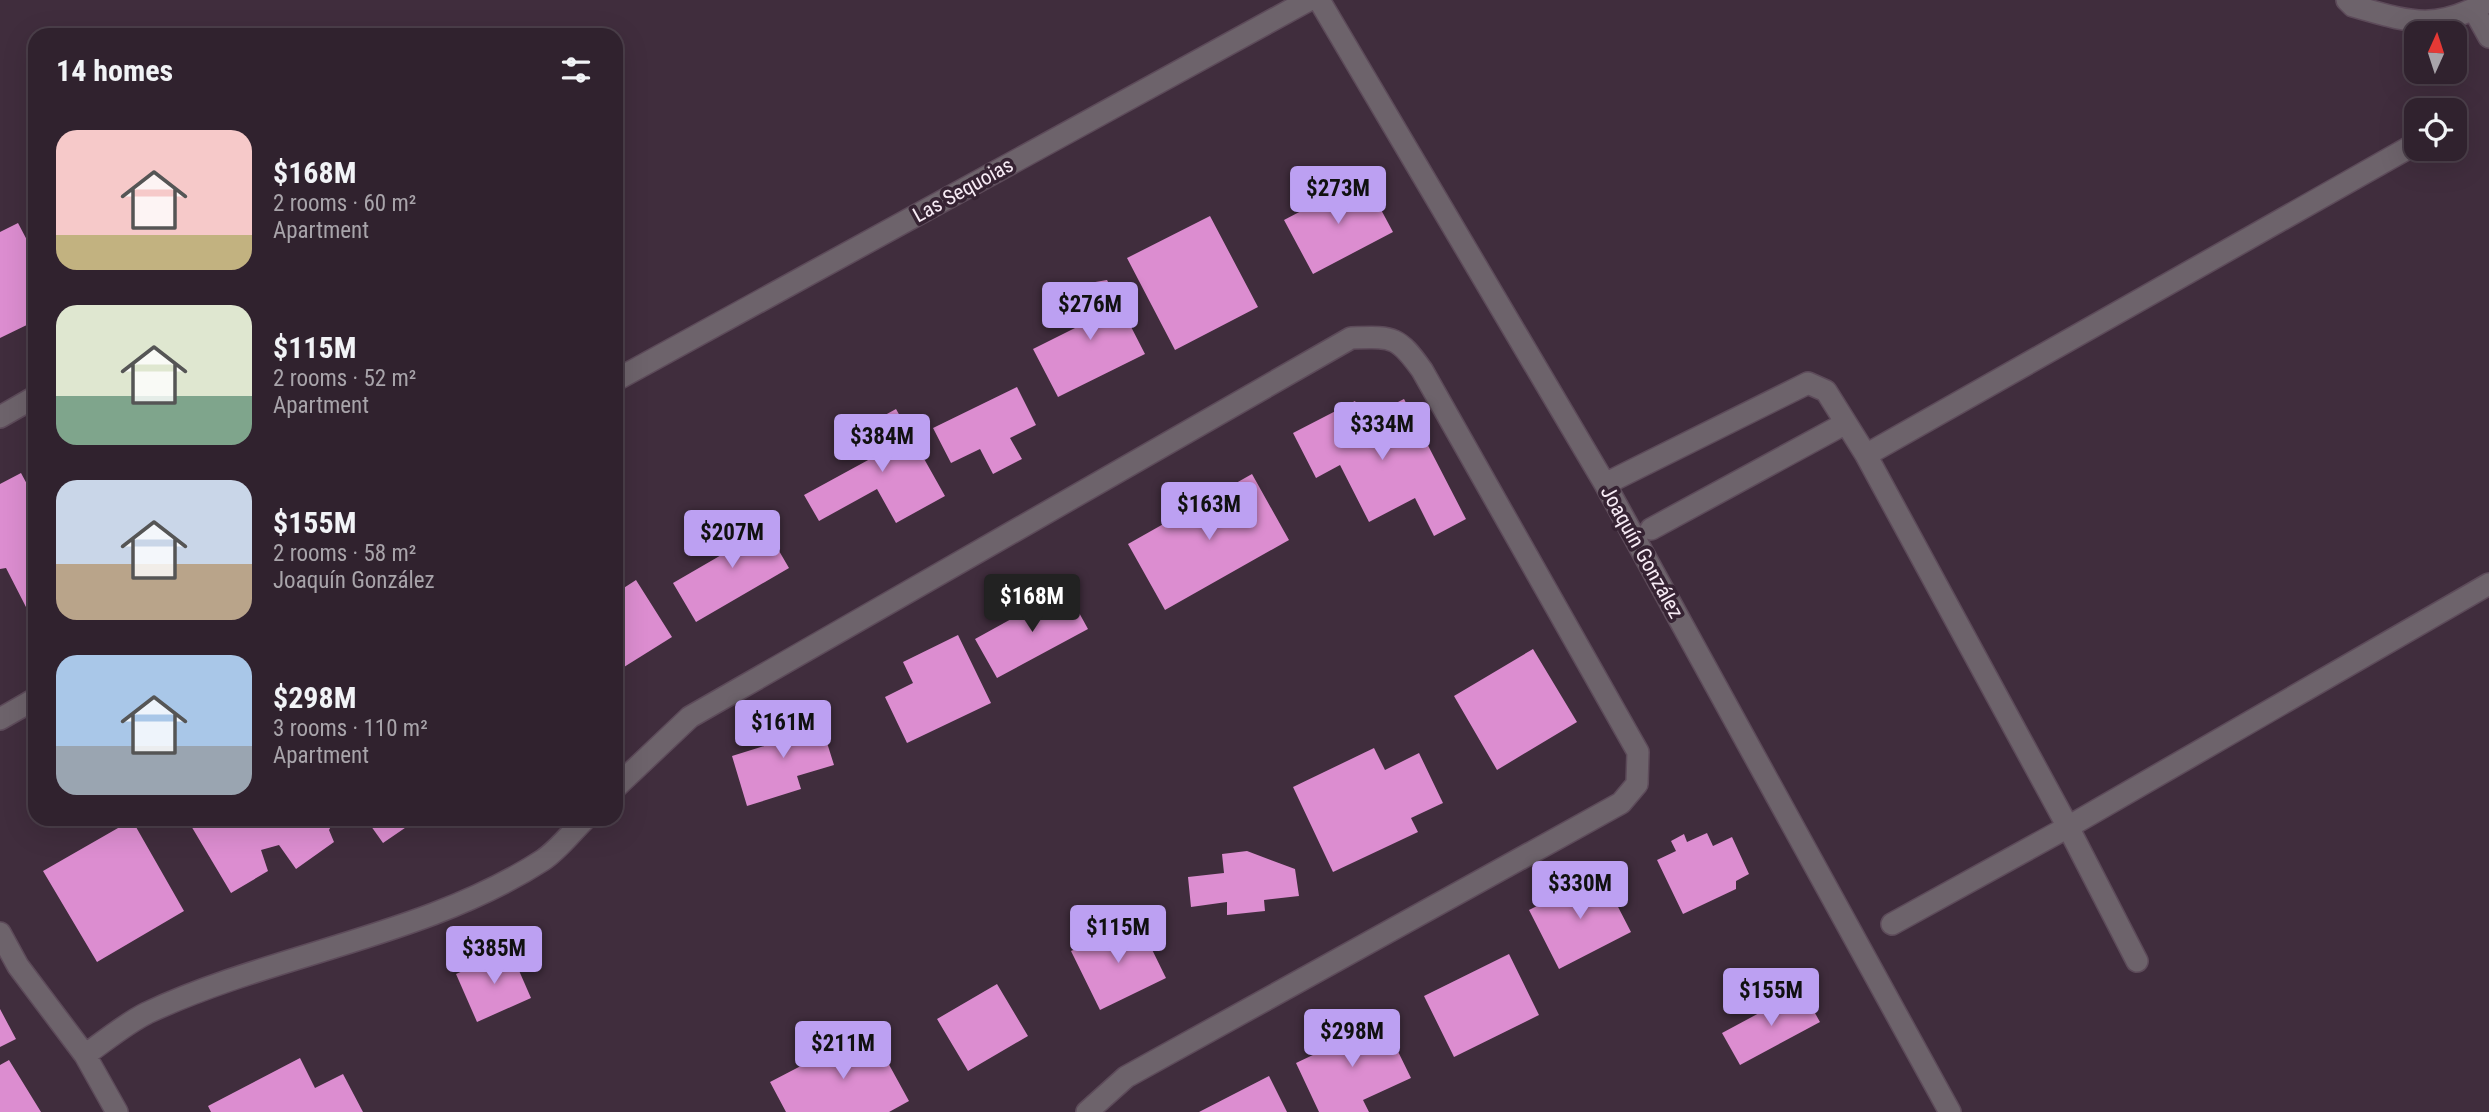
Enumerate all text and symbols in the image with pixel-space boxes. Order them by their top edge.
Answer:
north arrow [2404,21,2468,84]
map controls [2404,21,2467,161]
icon: filters [557,51,595,89]
text: 14 homes [56,53,173,88]
button: locate [2404,98,2467,161]
street label: Las Sequoias [909,153,1017,227]
text: $168M [273,155,356,190]
icon: home [112,158,196,242]
pin: $273M [1289,166,1387,226]
text: $273M [1306,175,1370,202]
text: 2 rooms · 60 m² [273,190,416,217]
text: Apartment [273,217,369,244]
pin: $276M [1041,282,1139,342]
text: $276M [1058,291,1122,318]
text: $115M [273,330,356,365]
icon: home [112,333,196,417]
text: 2 rooms · 52 m² [273,365,416,392]
text: Apartment [273,392,369,419]
pin: $334M [1333,402,1431,462]
text: $334M [1350,411,1414,438]
pin: $384M [833,414,931,474]
text: $384M [850,423,914,450]
pin: $163M [1160,482,1258,542]
street label: Joaquín González [1596,482,1688,622]
text: $163M [1177,491,1241,518]
text: $155M [273,505,356,540]
icon: home [112,508,196,592]
pin: $207M [683,510,781,570]
text: $207M [700,519,764,546]
text: 2 rooms · 58 m² [273,540,416,567]
text: Joaquín González [273,567,435,594]
pin: $168M [983,574,1081,634]
text: $168M [1000,583,1064,610]
text: $298M [273,680,356,715]
icon: home [112,683,196,767]
pin: $161M [734,700,832,760]
text: $161M [751,709,815,736]
text: 3 rooms · 110 m² [273,715,428,742]
text: Apartment [273,742,369,769]
pin: $330M [1531,862,1629,921]
text: $330M [1548,870,1612,897]
pin: $115M [1069,906,1167,965]
text: $115M [1086,914,1150,941]
pin: $385M [445,926,543,986]
text: $385M [462,935,526,962]
pin: $155M [1722,968,1820,1028]
text: $155M [1739,977,1803,1004]
pin: $298M [1303,1010,1401,1069]
text: $298M [1320,1018,1384,1045]
pin: $211M [794,1021,892,1081]
text: $211M [811,1030,875,1057]

